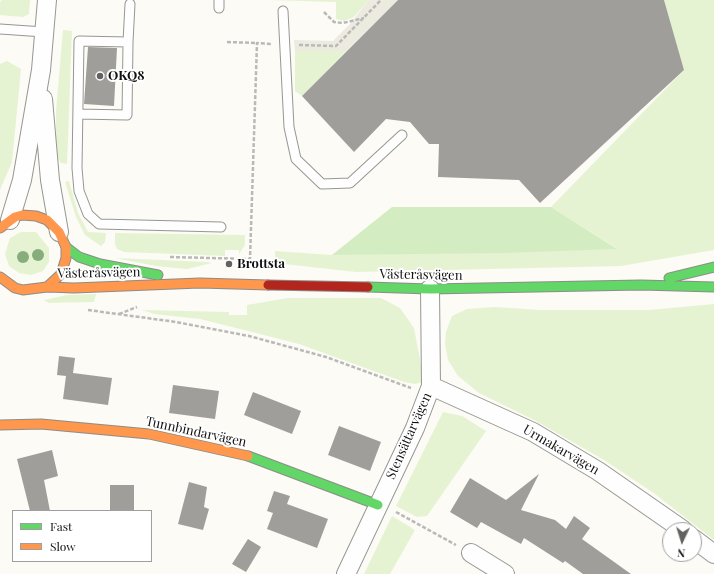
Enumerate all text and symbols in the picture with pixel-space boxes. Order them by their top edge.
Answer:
place label: OKQ8 [108,68,145,84]
marker: OKQ8 [95,71,105,81]
place label: Brottsta [237,256,285,272]
marker: Brottsta [224,259,234,269]
street label: Västeråsvägen [57,264,141,282]
street label: Västeråsvägen [379,266,463,284]
street label: Stensättarvägen [383,390,435,482]
street label: Tunnbindarvägen [144,414,248,450]
street label: Urmakarvägen [520,422,602,478]
legend [12,510,152,562]
text: Fast [50,518,72,534]
north arrow [662,522,702,562]
text: Slow [50,538,76,554]
text: N [677,546,686,561]

